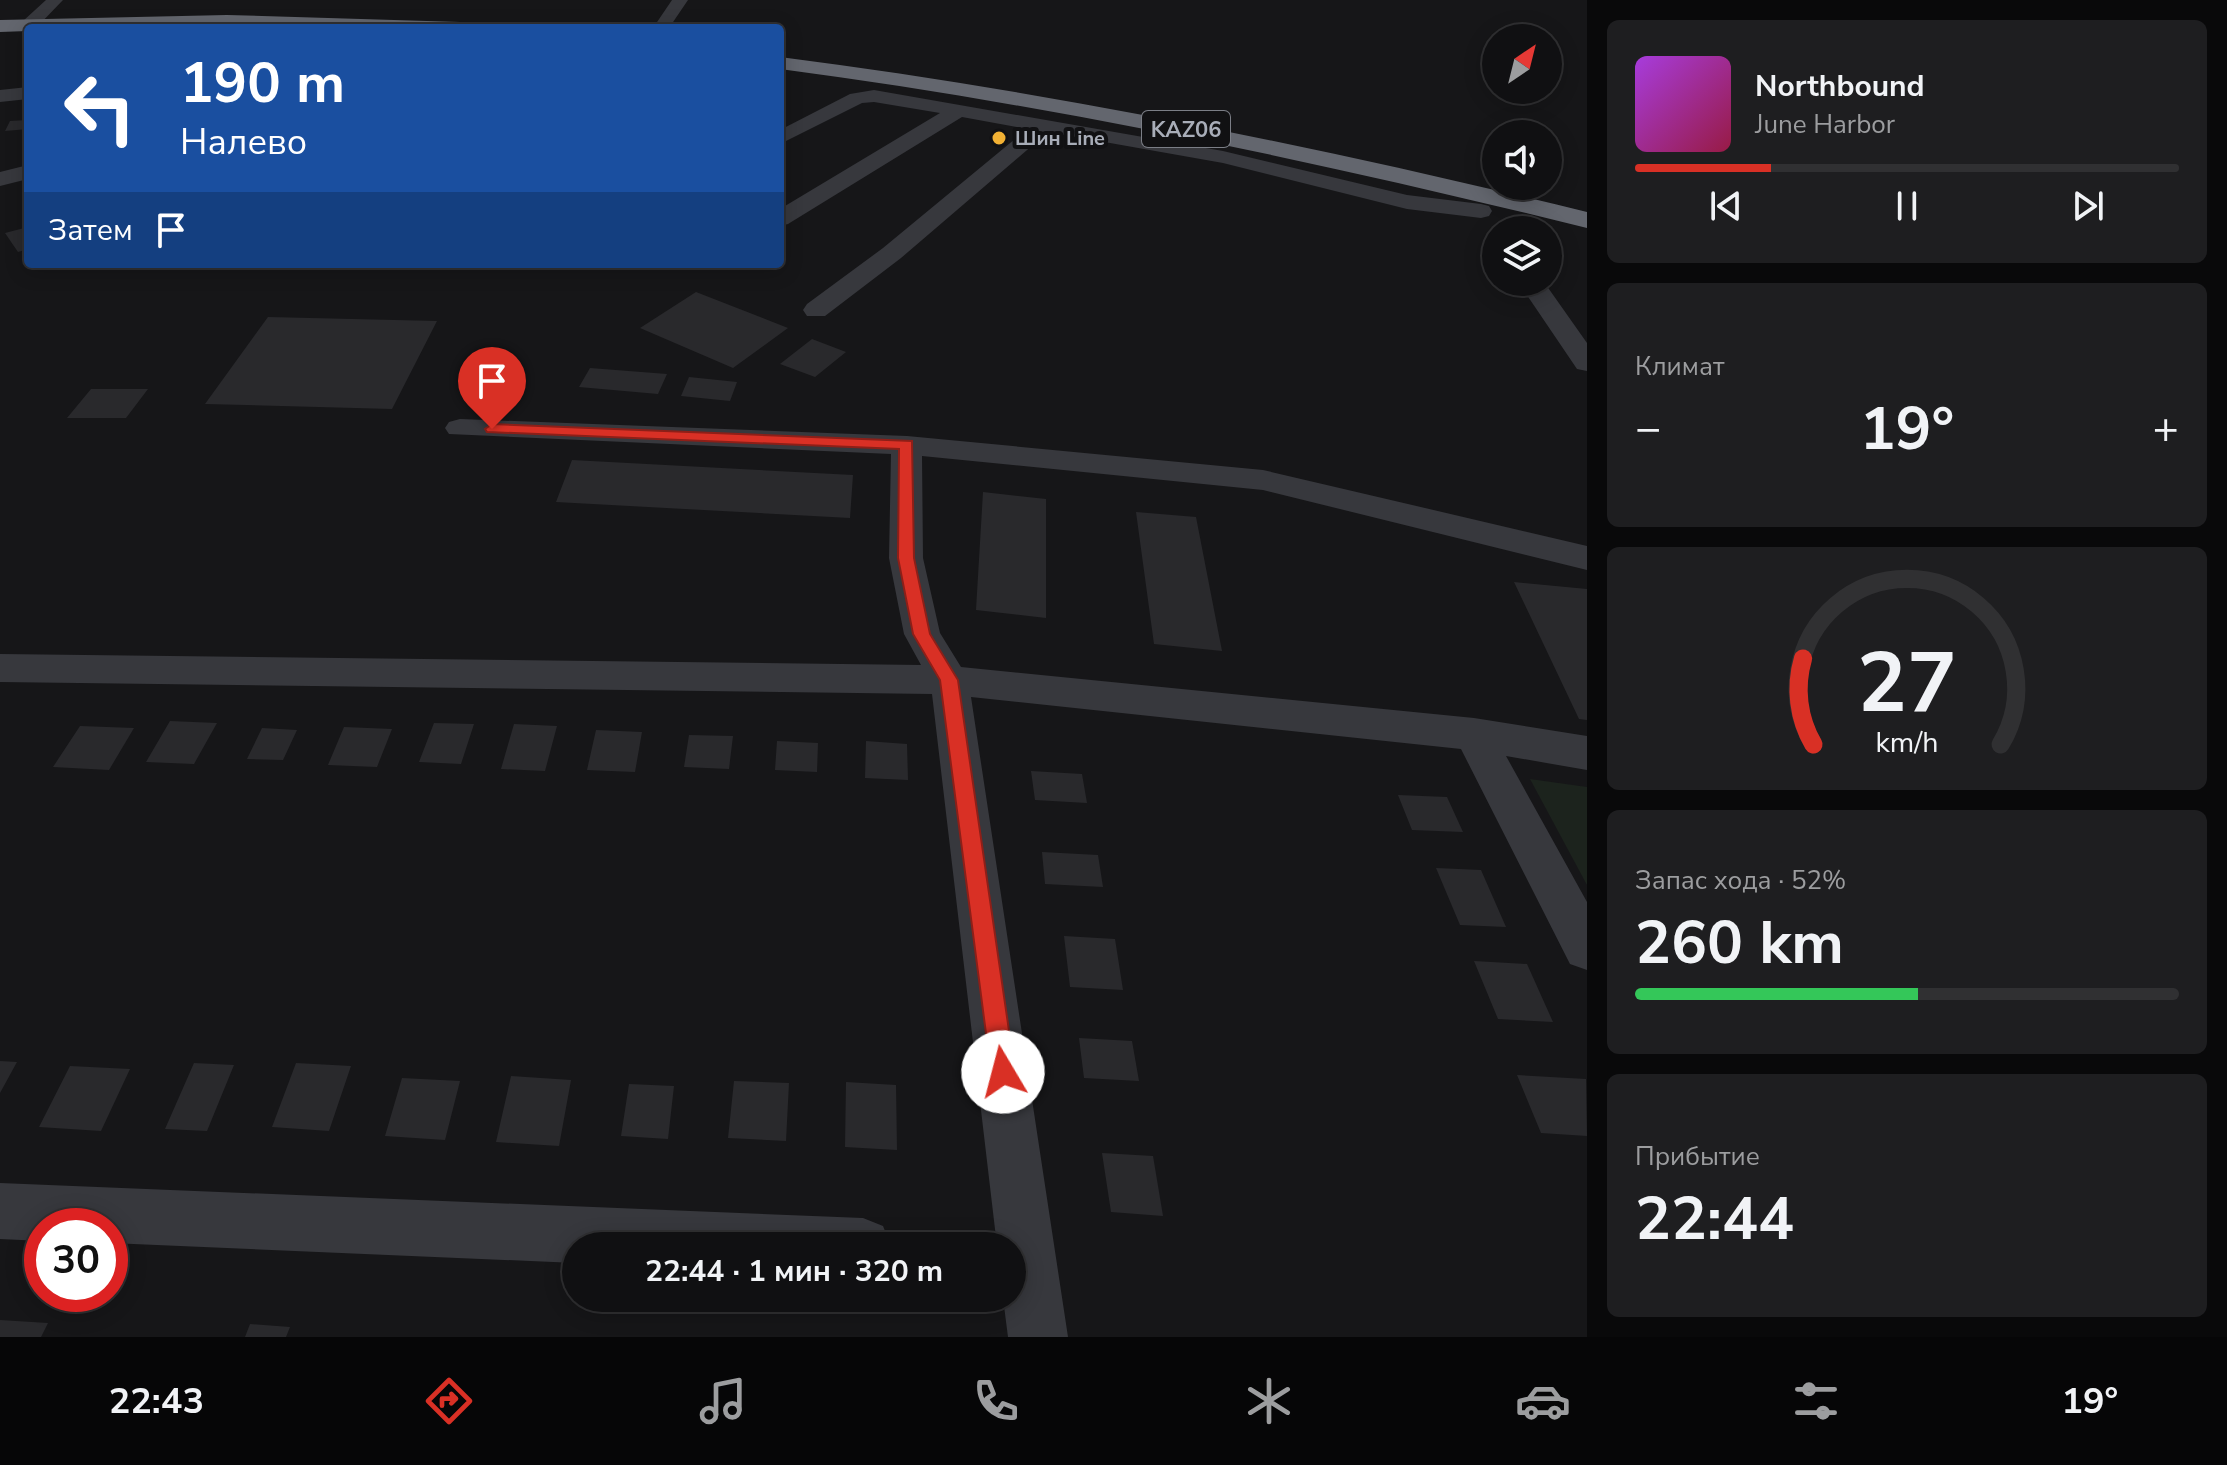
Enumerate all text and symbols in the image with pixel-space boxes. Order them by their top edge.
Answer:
north arrow [1482,24,1562,104]
map controls [1482,24,1562,296]
text: 190 m [180,45,345,122]
icon: left [48,56,152,160]
text: Northbound [1755,66,1925,107]
text: June Harbor [1755,107,1895,142]
road number: KАZ06 [1142,111,1230,147]
text: Налево [180,118,307,167]
button: sound [1482,120,1562,200]
place label: Шин Line [1015,125,1105,152]
marker: Шин Line [990,129,1008,147]
icon: previous [1704,184,1748,228]
icon: pause [1885,184,1929,228]
icon: next [2066,184,2110,228]
icon: arrive [149,208,193,252]
text: Затем [48,210,133,251]
button: layers [1482,216,1562,296]
pin [458,347,526,429]
text: Климат [1635,349,1724,384]
icon: arrive [470,359,514,403]
text: 19° [1860,388,1954,470]
text: − [1635,399,1661,459]
text: + [2153,399,2179,459]
text: 27 [1857,626,1957,739]
text: km/h [1876,723,1938,762]
text: Запас хода · 52% [1635,863,1846,898]
text: 260 km [1635,902,1844,984]
position arrow [961,1030,1045,1114]
text: Прибытие [1635,1139,1760,1174]
text: 22:44 [1635,1178,1794,1260]
speed limit sign: 30 [24,1208,128,1312]
text: 22:44 · 1 мин · 320 m [645,1251,943,1292]
icon: directions [421,1373,477,1429]
icon: music [695,1373,751,1429]
icon: phone [968,1373,1024,1429]
icon: climate [1241,1373,1297,1429]
icon: car [1515,1373,1571,1429]
icon: filters [1788,1373,1844,1429]
text: 22:43 [109,1377,204,1426]
text: 19° [2061,1377,2118,1426]

